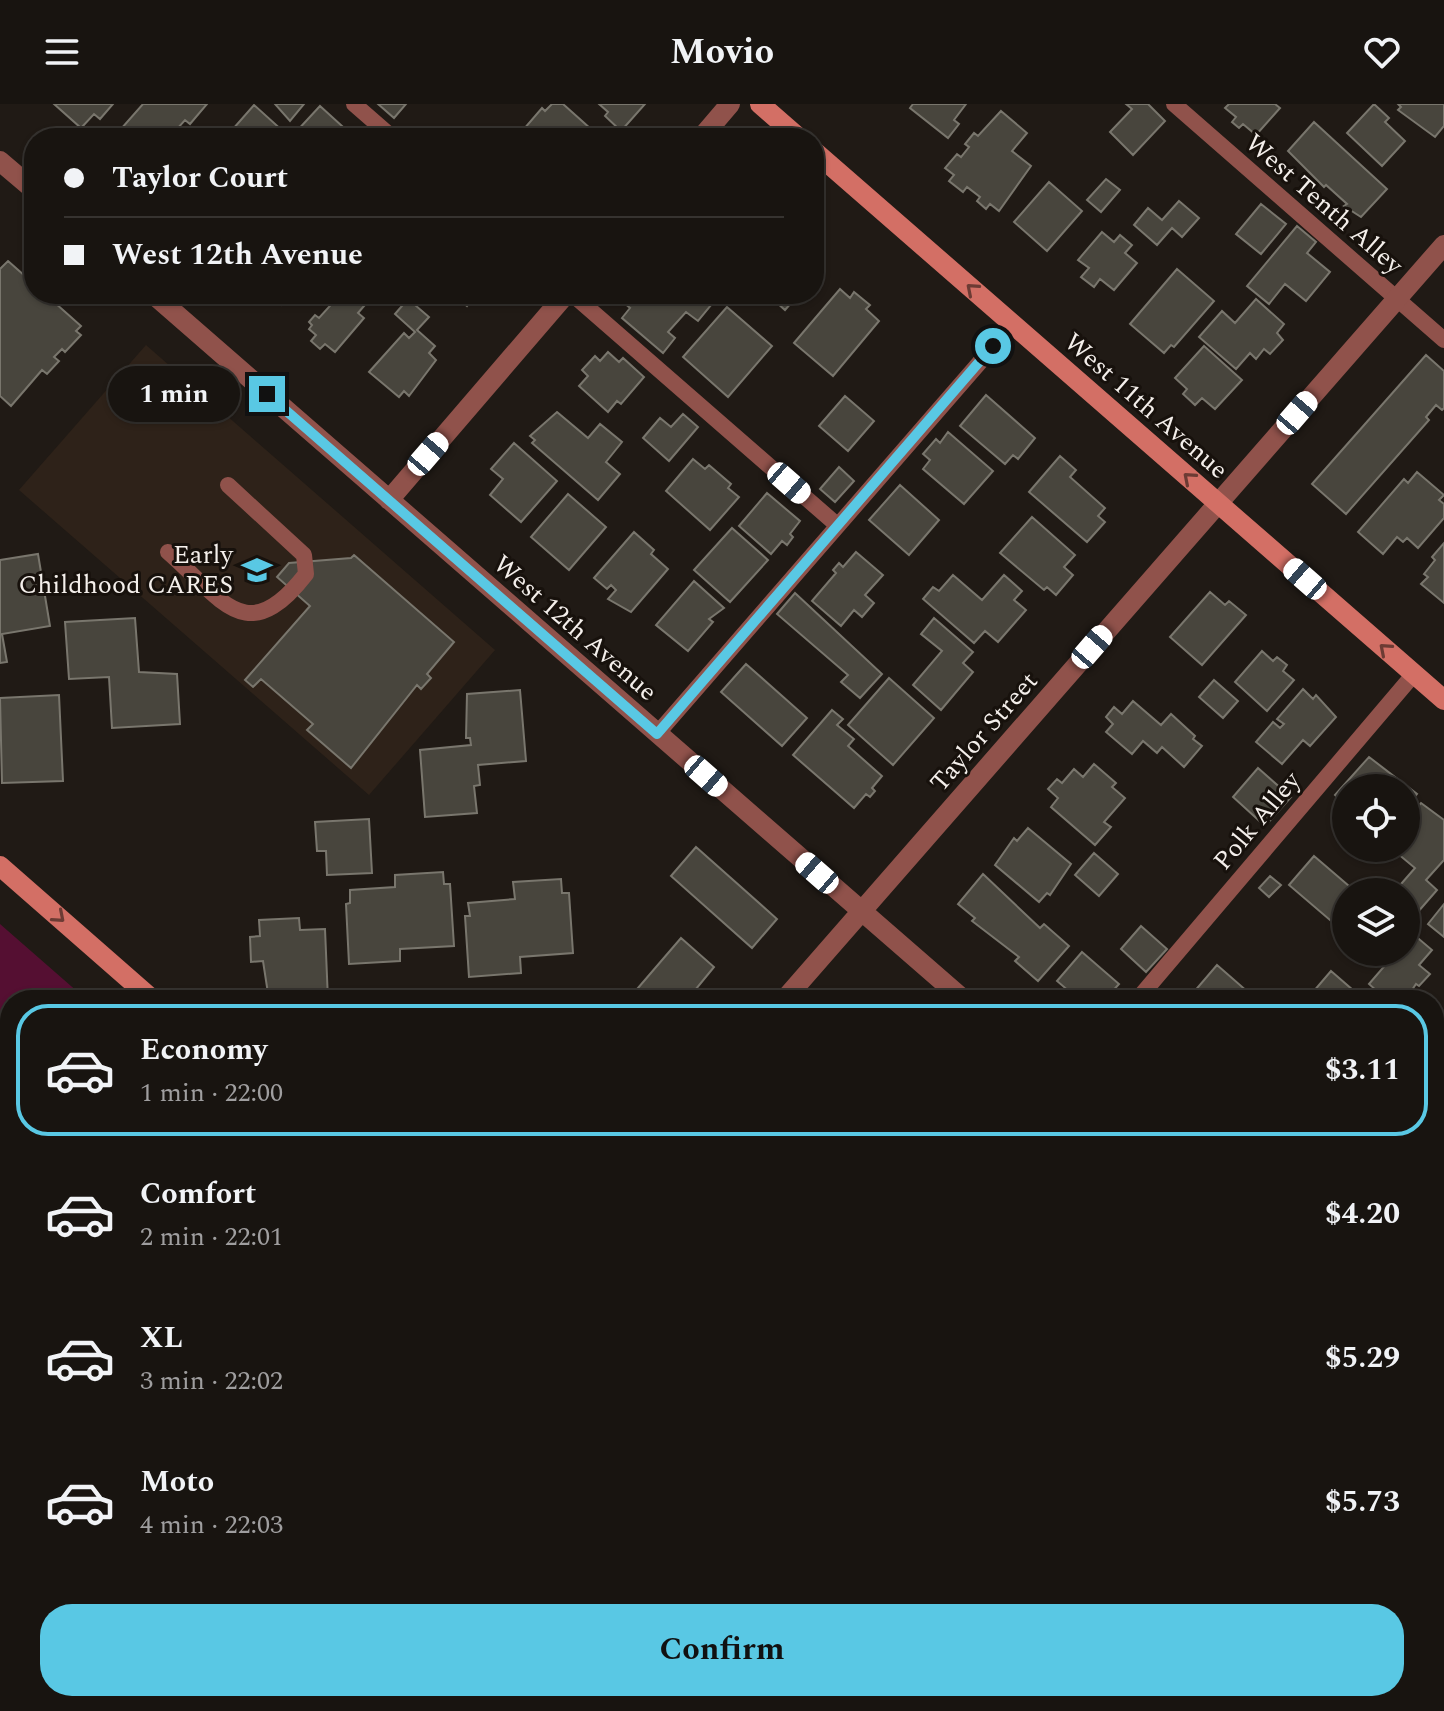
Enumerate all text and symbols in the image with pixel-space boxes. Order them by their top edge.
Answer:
text: Movio [670,25,774,80]
icon: menu [40,30,84,74]
icon: heart [1360,30,1404,74]
street label: West Tenth Alley [1236,124,1413,285]
text: Taylor Court [112,155,288,201]
text: West 12th Avenue [112,232,363,278]
one-way arrow [967,284,982,299]
street label: West 11th Avenue [1055,323,1237,489]
route start [975,328,1011,364]
callout: 1 min [107,366,239,422]
text: 1 min [139,374,209,414]
route end [249,376,285,412]
car [1272,387,1322,439]
car [403,428,453,480]
car [763,458,815,508]
one-way arrow [1184,473,1199,488]
place label: Early Childhood CARES [18,535,235,605]
street label: West 12th Avenue [484,545,666,711]
school or university icon: Early Childhood CARES [240,553,274,587]
car [1279,554,1331,604]
car [1067,621,1117,673]
one-way arrow [1380,644,1395,659]
street label: Taylor Street [920,663,1048,801]
car [680,751,732,801]
street label: Polk Alley [1204,762,1311,879]
map controls [1332,774,1420,966]
button: locate [1332,774,1420,862]
car [791,848,843,898]
button: layers [1332,878,1420,966]
one-way arrow [49,908,64,922]
text: Economy [140,1027,267,1073]
icon: car [44,1034,116,1106]
text: $3.11 [1325,1047,1400,1093]
text: 1 min · 22:00 [140,1073,283,1113]
text: Comfort [140,1171,256,1217]
icon: car [44,1178,116,1250]
text: $4.20 [1325,1191,1400,1237]
text: 2 min · 22:01 [140,1217,283,1257]
text: XL [140,1315,183,1361]
icon: car [44,1322,116,1394]
text: $5.29 [1325,1335,1400,1381]
text: 3 min · 22:02 [140,1361,283,1401]
text: Moto [140,1459,214,1505]
icon: car [44,1466,116,1538]
text: $5.73 [1325,1479,1400,1525]
text: 4 min · 22:03 [140,1505,283,1545]
button: Confirm [40,1604,1404,1696]

